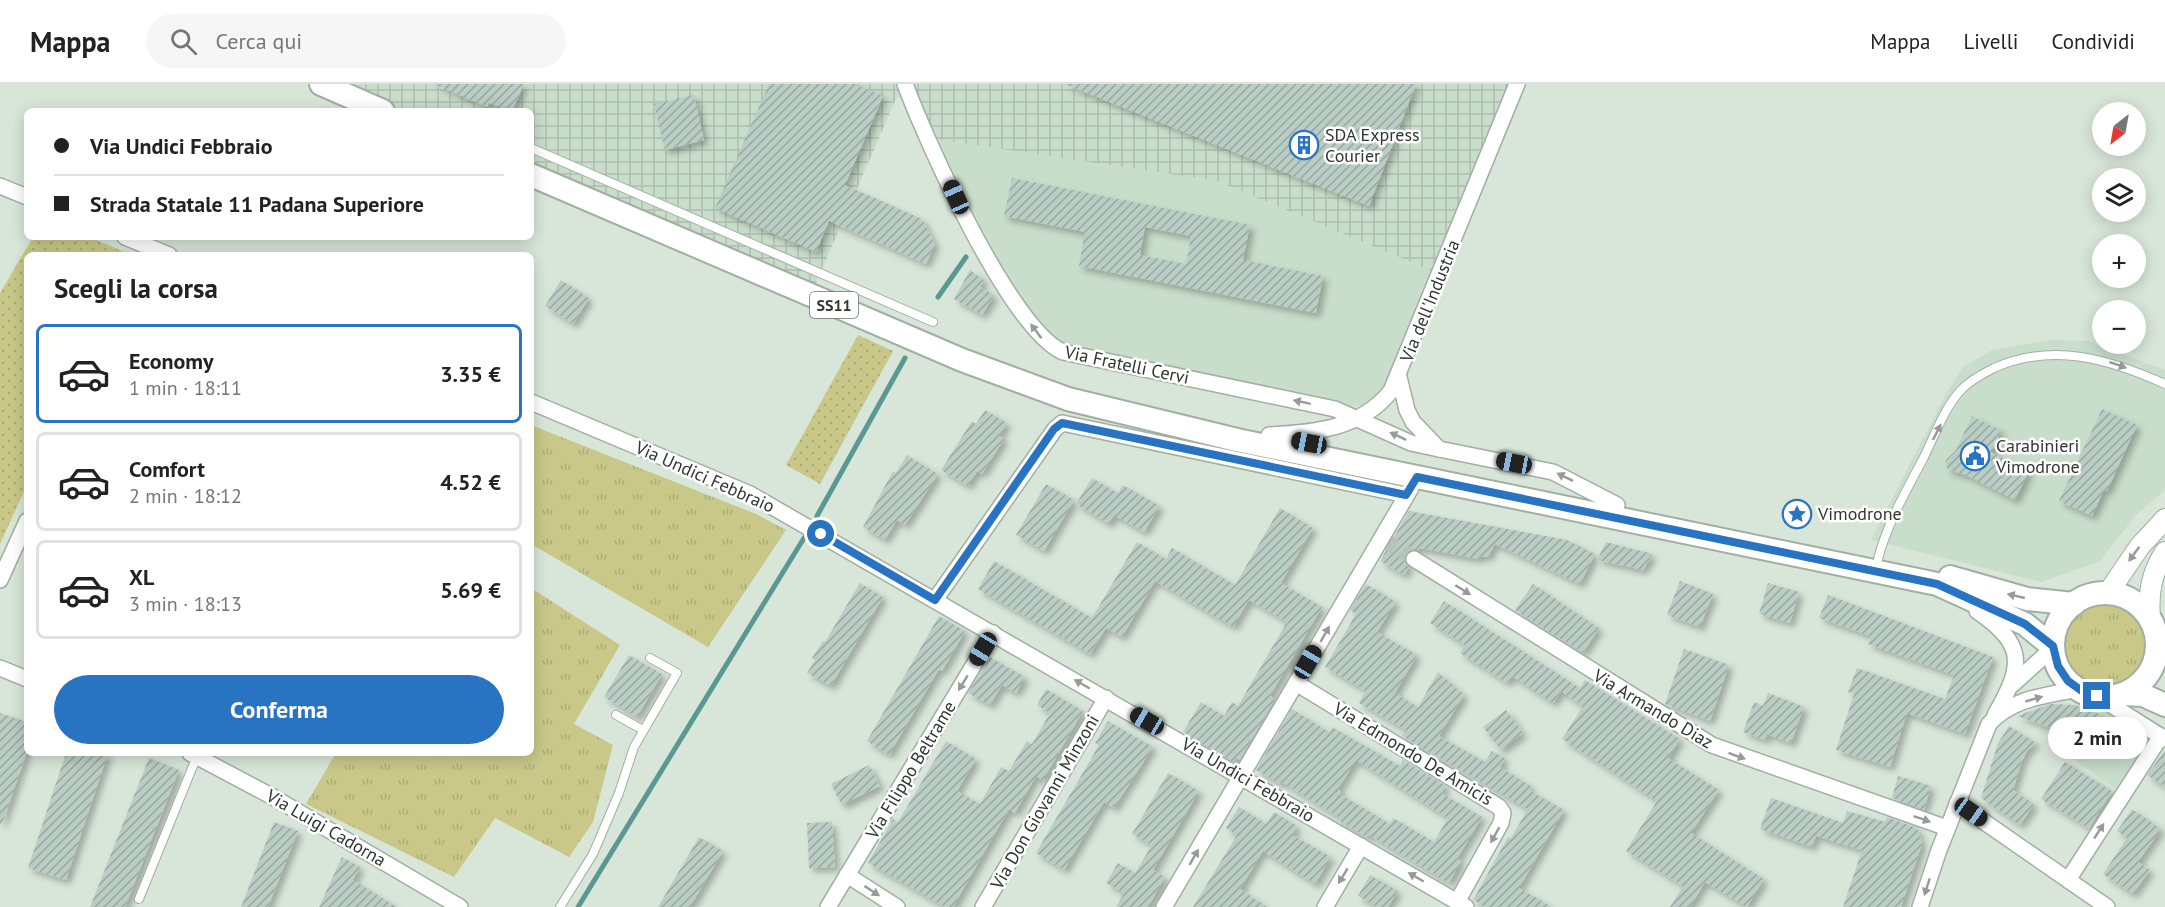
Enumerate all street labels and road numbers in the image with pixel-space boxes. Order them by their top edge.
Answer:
street label: Via dell'Industria [1394,236,1465,366]
road number: SS11 [810,292,858,318]
street label: Via Fratelli Cervi [1062,340,1191,389]
street label: Via Undici Febbraio [631,435,778,518]
street label: Via Armando Diaz [1588,663,1717,753]
street label: Via Edmondo De Amicis [1328,696,1497,810]
street label: Via Filippo Beltrame [860,697,961,844]
street label: Via Don Giovanni Minzoni [985,710,1104,894]
street label: Via Undici Febbraio [1177,732,1319,827]
street label: Via Luigi Cadorna [261,783,390,871]

